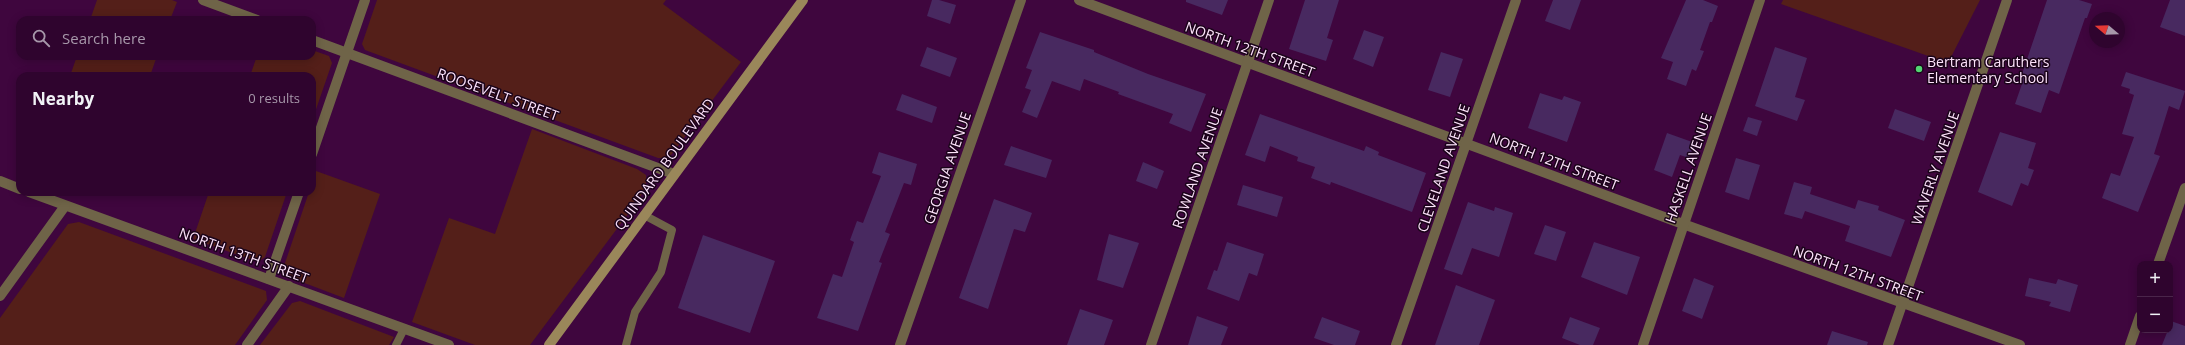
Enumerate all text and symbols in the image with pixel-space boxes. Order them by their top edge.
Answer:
north arrow [2089,12,2125,48]
search box [16,16,316,60]
street label: NORTH 12TH STREET [1183,17,1318,81]
icon: search [30,27,52,49]
text: Search here [62,28,146,48]
place label: Bertram Caruthers Elementary School [1927,52,2050,87]
street label: ROOSEVELT STREET [435,63,562,125]
marker: Bertram Caruthers Elementary School [1914,64,1924,74]
text: Nearby [32,87,94,110]
text: 0 results [248,89,300,107]
street label: QUINDARO BOULEVARD [610,94,718,234]
street label: CLEVELAND AVENUE [1412,102,1474,234]
street label: ROWLAND AVENUE [1167,105,1227,231]
street label: GEORGIA AVENUE [919,109,975,227]
street label: WAVERLY AVENUE [1907,109,1963,227]
street label: HASKELL AVENUE [1660,111,1716,225]
street label: NORTH 12TH STREET [1487,128,1621,194]
street label: NORTH 13TH STREET [177,223,312,287]
street label: NORTH 12TH STREET [1791,241,1926,305]
map controls [2137,261,2173,333]
button: + [2137,261,2173,297]
button: − [2137,297,2173,333]

